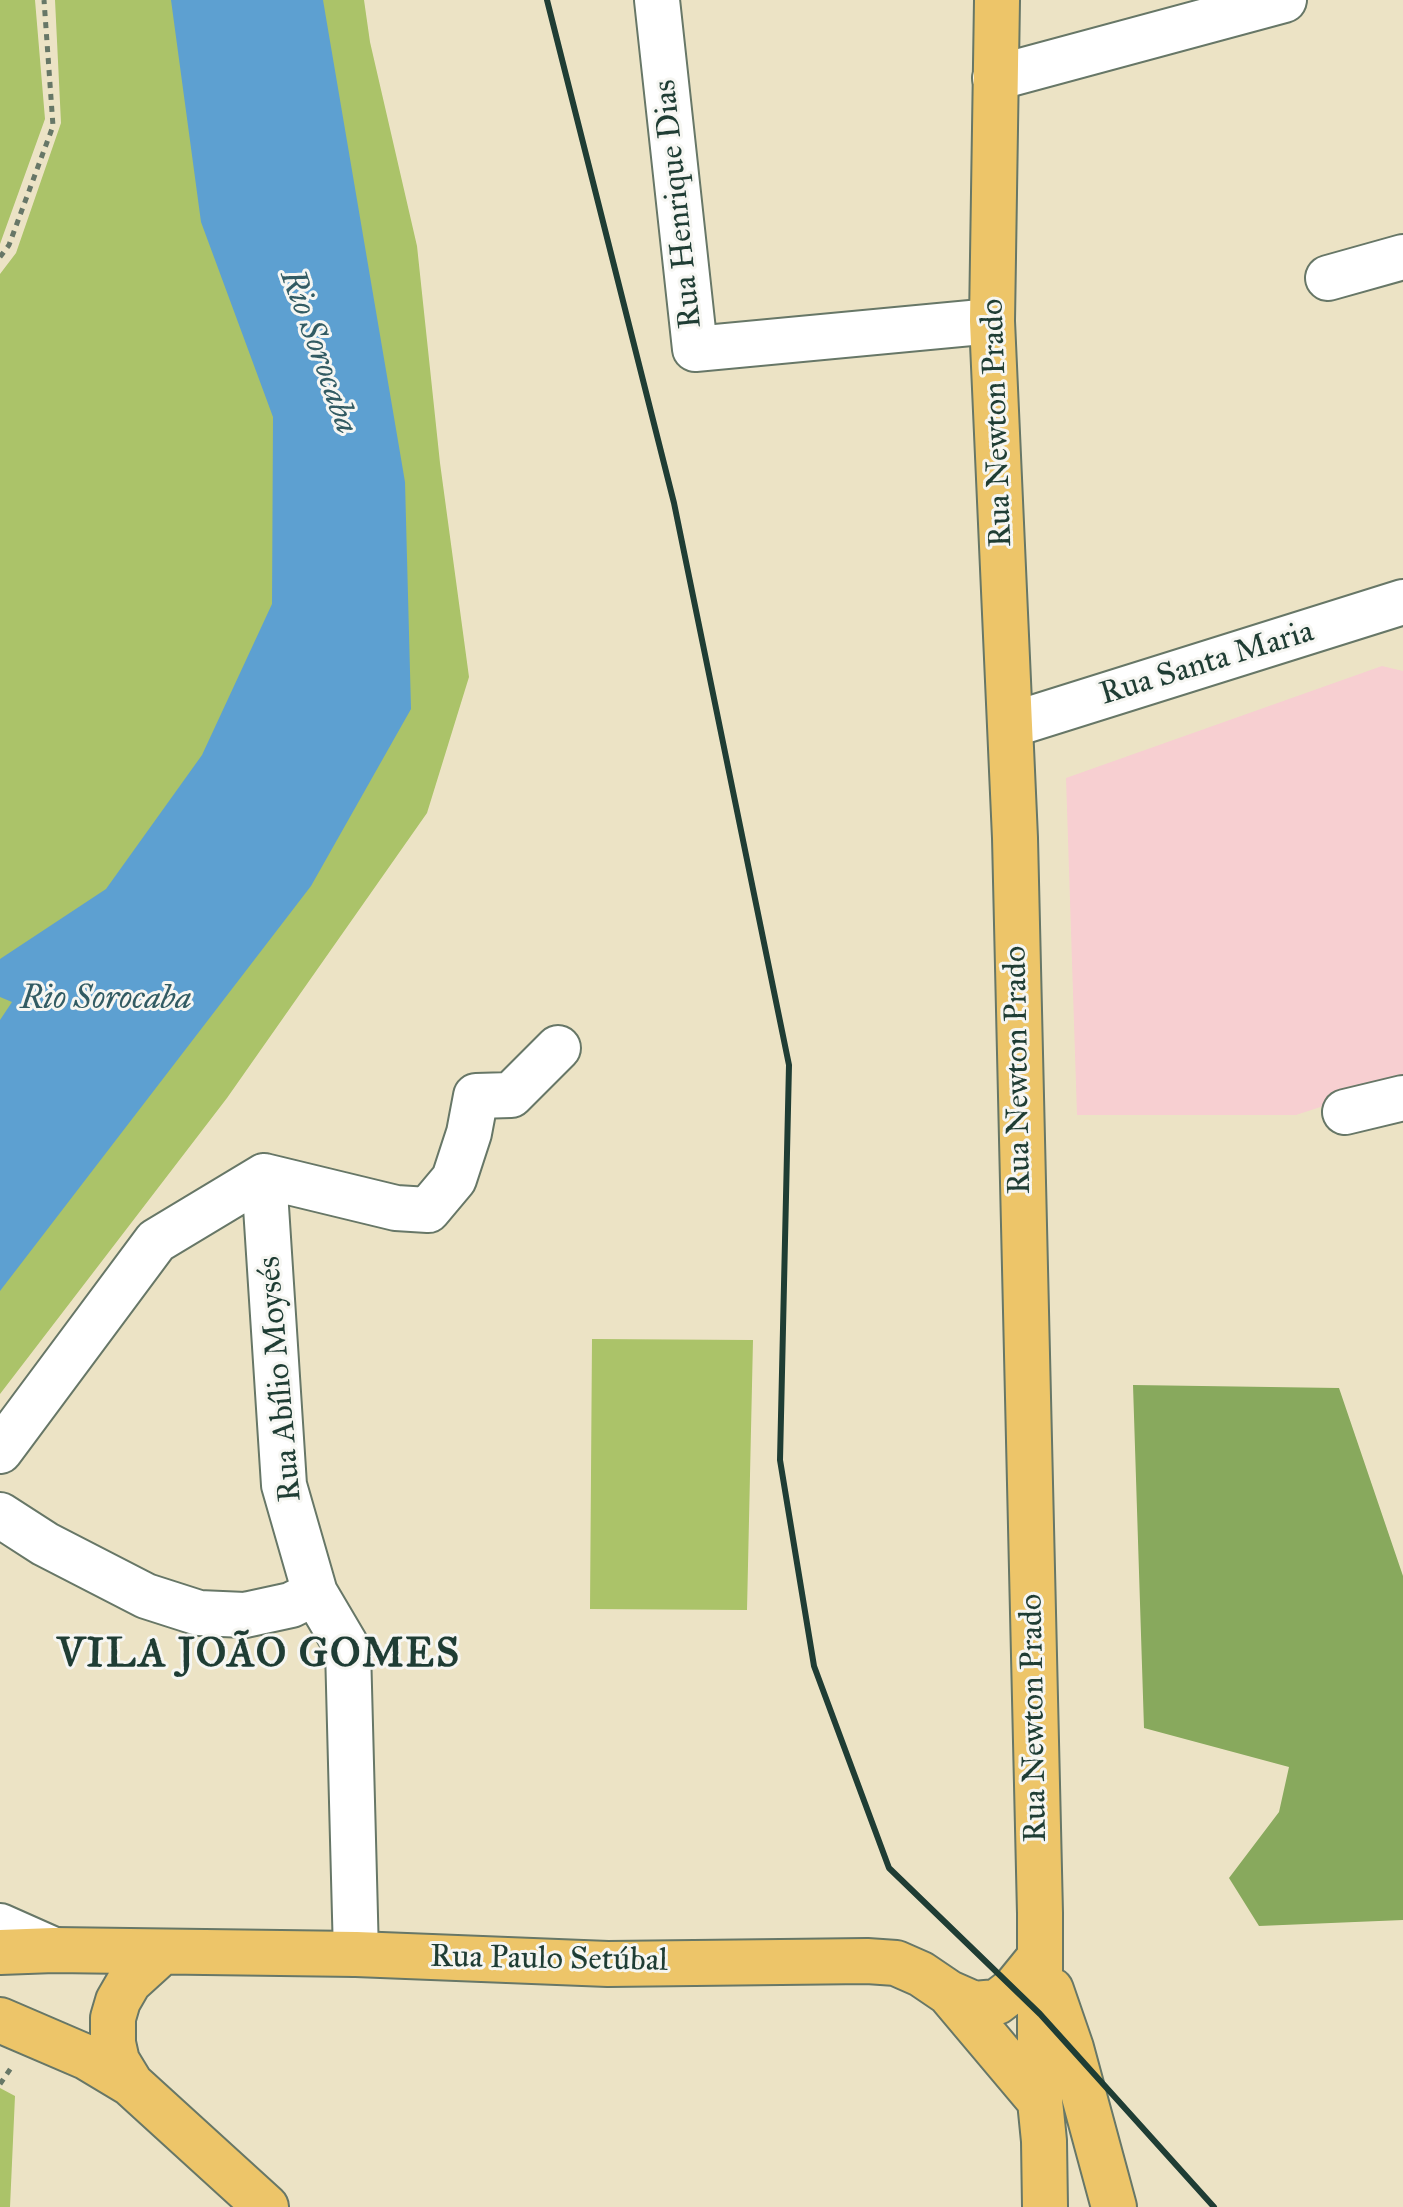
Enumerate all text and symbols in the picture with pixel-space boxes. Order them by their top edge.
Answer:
street label: Rua Henrique Dias [647,78,711,330]
water label: Rio Sorocaba [270,264,366,440]
street label: Rua Newton Prado [974,298,1022,548]
street label: Rua Santa Maria [1096,613,1318,715]
street label: Rua Newton Prado [998,945,1040,1195]
water label: Rio Sorocaba [20,980,192,1020]
street label: Rua Abílio Moysés [251,1255,311,1503]
street label: Rua Newton Prado [1014,1593,1056,1843]
district label: VILA JOÃO GOMES [57,1632,461,1680]
street label: Rua Paulo Setúbal [430,1939,668,1981]

